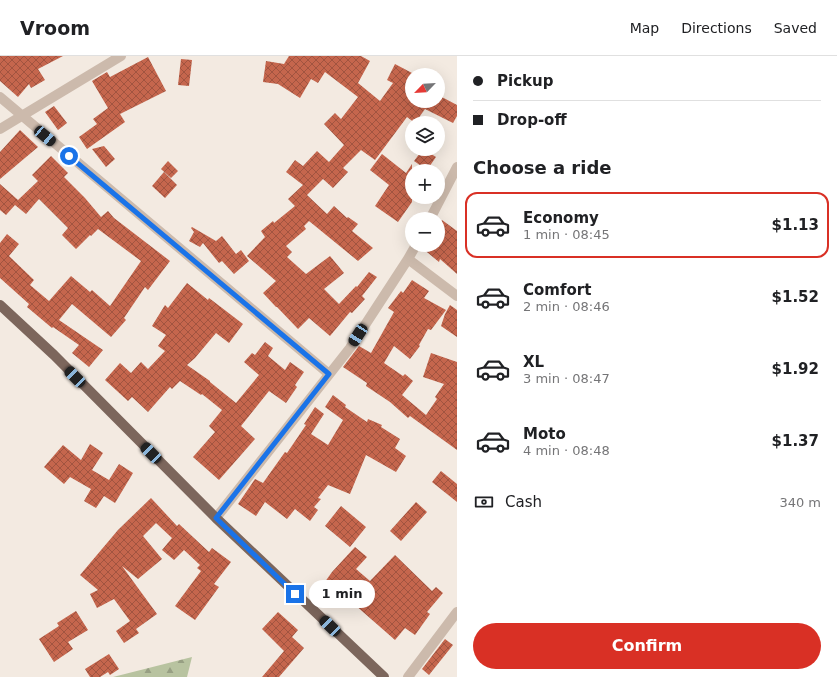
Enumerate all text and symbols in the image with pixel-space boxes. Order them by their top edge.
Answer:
text: Vroom [20,17,90,39]
text: Map [630,20,659,36]
text: Directions [681,20,752,36]
text: Saved [774,20,817,36]
north arrow [405,68,445,108]
map controls [405,68,445,252]
text: Pickup [497,72,553,90]
text: Drop-off [497,111,567,129]
button: layers [405,116,445,156]
car [32,124,58,148]
route start [60,147,78,165]
text: Choose a ride [473,157,612,178]
button: + [405,164,445,204]
icon: car [475,207,511,243]
text: Economy [523,209,599,227]
button: − [405,212,445,252]
text: $1.13 [772,216,819,234]
text: 1 min · 08:45 [523,227,610,242]
icon: car [475,279,511,315]
text: Comfort [523,281,591,299]
text: $1.52 [772,288,819,306]
text: 2 min · 08:46 [523,299,610,314]
car [346,322,370,348]
icon: car [475,351,511,387]
text: XL [523,353,544,371]
text: $1.92 [772,360,819,378]
car [62,364,88,390]
text: 3 min · 08:47 [523,371,610,386]
icon: car [475,423,511,459]
text: Moto [523,425,566,443]
text: $1.37 [772,432,819,450]
car [138,440,164,466]
text: 4 min · 08:48 [523,443,610,458]
icon: cash [473,491,495,513]
text: Cash [505,493,542,511]
text: 340 m [779,495,821,510]
callout: 1 min [309,580,375,608]
route end [286,585,304,603]
text: 1 min [322,586,362,601]
car [317,613,343,639]
button: Confirm [473,623,821,669]

